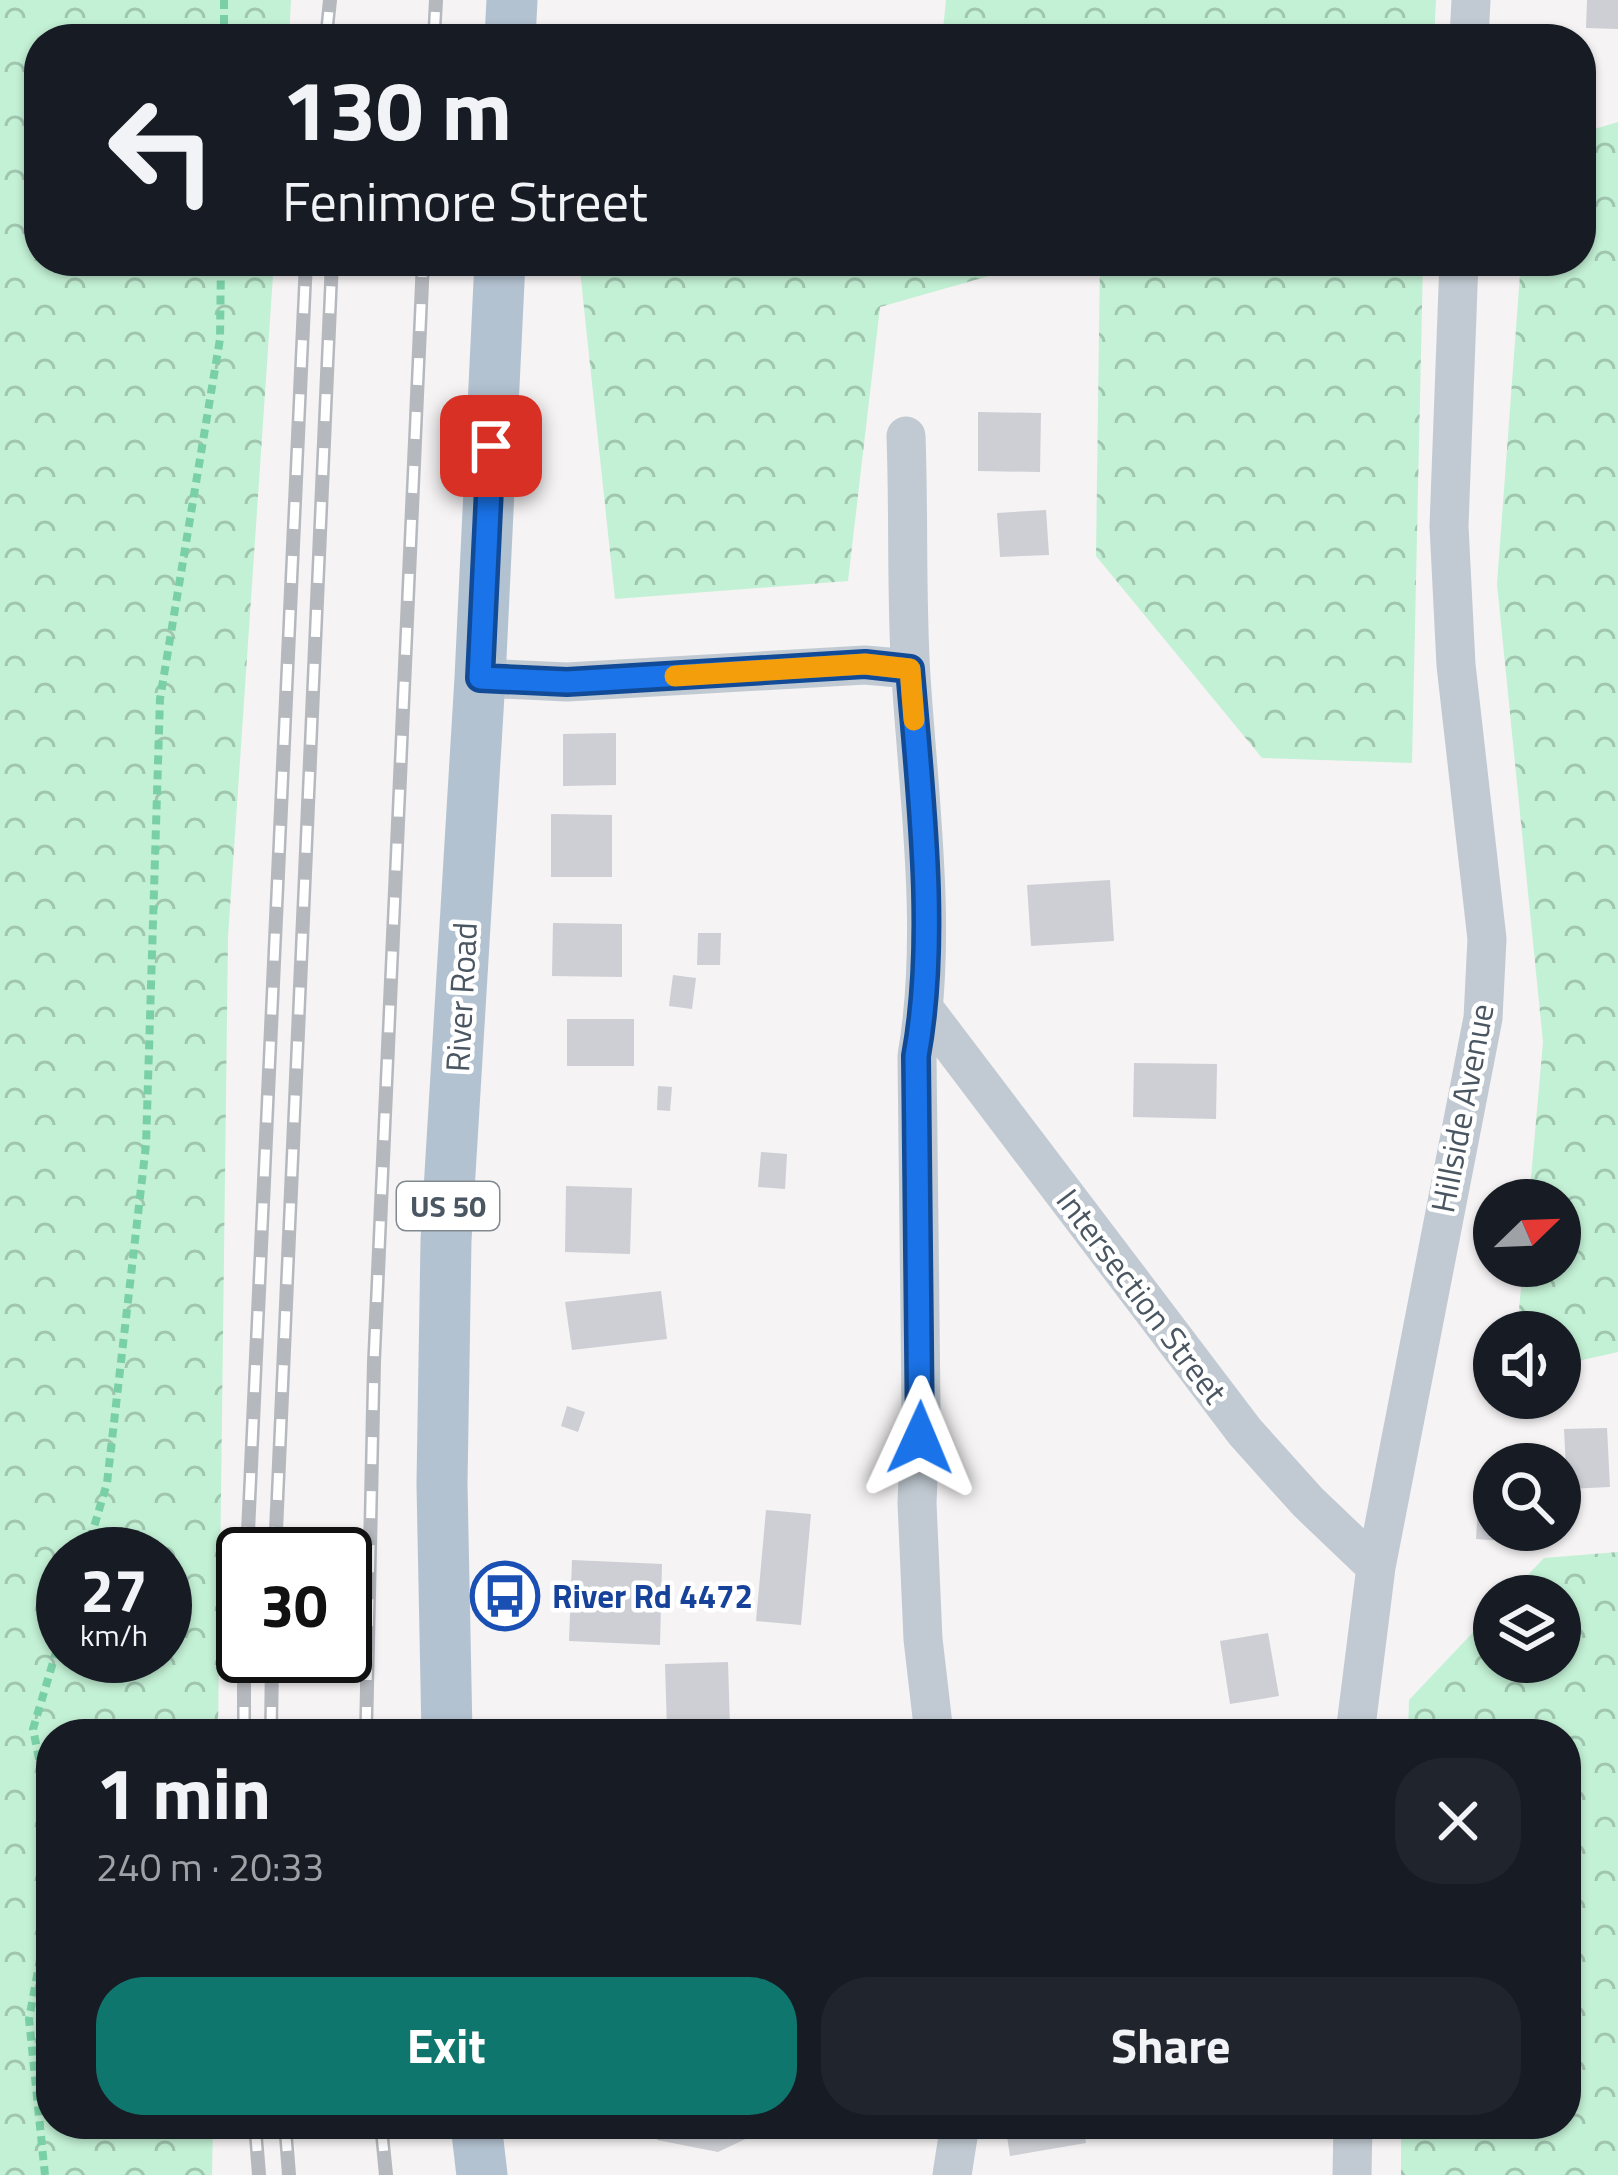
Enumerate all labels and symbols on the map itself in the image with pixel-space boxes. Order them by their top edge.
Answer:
pin [440,395,542,497]
street label: River Road [432,921,490,1073]
street label: Hillside Avenue [1417,999,1507,1217]
street label: Intersection Street [1044,1178,1240,1414]
north arrow [1473,1179,1581,1287]
road number: US 50 [397,1182,499,1230]
position arrow [857,1375,983,1501]
speed limit sign: 30 [216,1527,372,1683]
bus stop icon: River Rd 4472 [470,1561,540,1631]
place label: River Rd 4472 [552,1571,753,1621]

